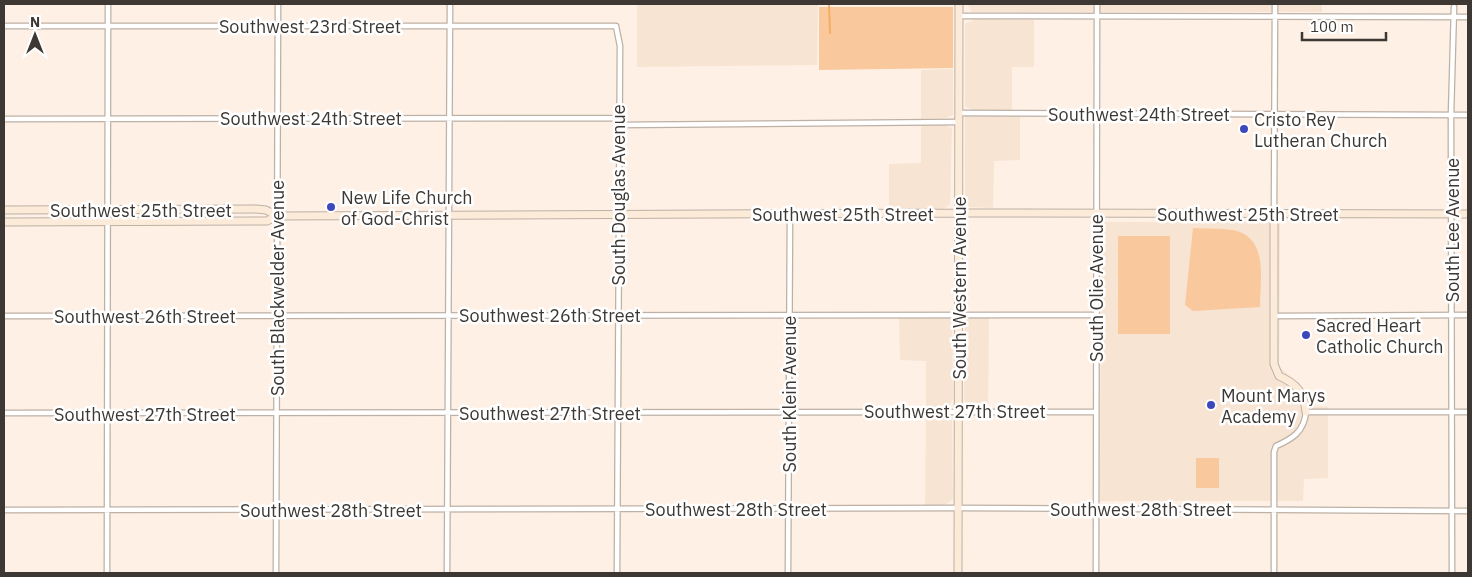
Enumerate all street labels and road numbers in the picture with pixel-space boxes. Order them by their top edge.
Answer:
street label: Southwest 23rd Street [219,15,401,38]
street label: Southwest 24th Street [1048,103,1230,126]
street label: South Douglas Avenue [607,104,630,286]
street label: Southwest 24th Street [220,107,402,130]
street label: South Lee Avenue [1441,158,1464,302]
street label: South Blackwelder Avenue [266,180,289,396]
street label: South Western Avenue [948,196,971,380]
street label: Southwest 25th Street [50,199,232,222]
street label: Southwest 25th Street [752,203,934,226]
street label: Southwest 25th Street [1157,203,1339,226]
street label: South Olie Avenue [1085,214,1108,362]
street label: Southwest 26th Street [459,304,641,327]
street label: Southwest 26th Street [54,305,236,328]
street label: South Klein Avenue [778,315,801,472]
street label: Southwest 27th Street [864,400,1046,423]
street label: Southwest 27th Street [459,402,641,425]
street label: Southwest 27th Street [54,403,236,426]
street label: Southwest 28th Street [645,498,827,521]
street label: Southwest 28th Street [1050,498,1232,521]
street label: Southwest 28th Street [240,499,422,522]

